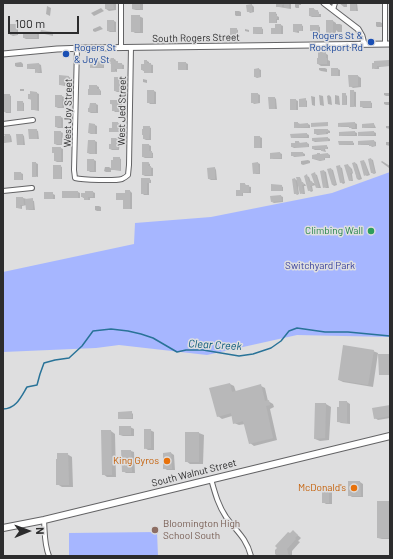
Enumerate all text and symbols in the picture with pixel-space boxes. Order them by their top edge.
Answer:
scale bar [10,8,81,34]
text: 100 m [15,16,45,30]
place label: Rogers St & Rockport Rd [309,30,363,54]
street label: South Rogers Street [152,31,240,45]
marker: Rogers St & Rockport Rd [366,37,376,47]
place label: Rogers St & Joy St [74,42,116,66]
marker: Rogers St & Joy St [61,49,71,59]
street label: West Jed Street [115,76,129,146]
street label: West Joy Street [61,78,75,148]
place label: Climbing Wall [305,225,363,237]
marker: Climbing Wall [366,226,376,236]
park label: Switchyard Park [285,260,355,272]
water label: Clear Creek [188,337,242,353]
place label: King Gyros [113,455,159,467]
marker: King Gyros [162,456,172,466]
street label: South Walnut Street [150,457,238,489]
place label: McDonald's [298,482,346,494]
marker: McDonald's [349,483,359,493]
north arrow [8,511,48,551]
place label: Bloomington High School South [163,518,240,542]
marker: Bloomington High School South [150,525,160,535]
text: N [34,527,47,535]

